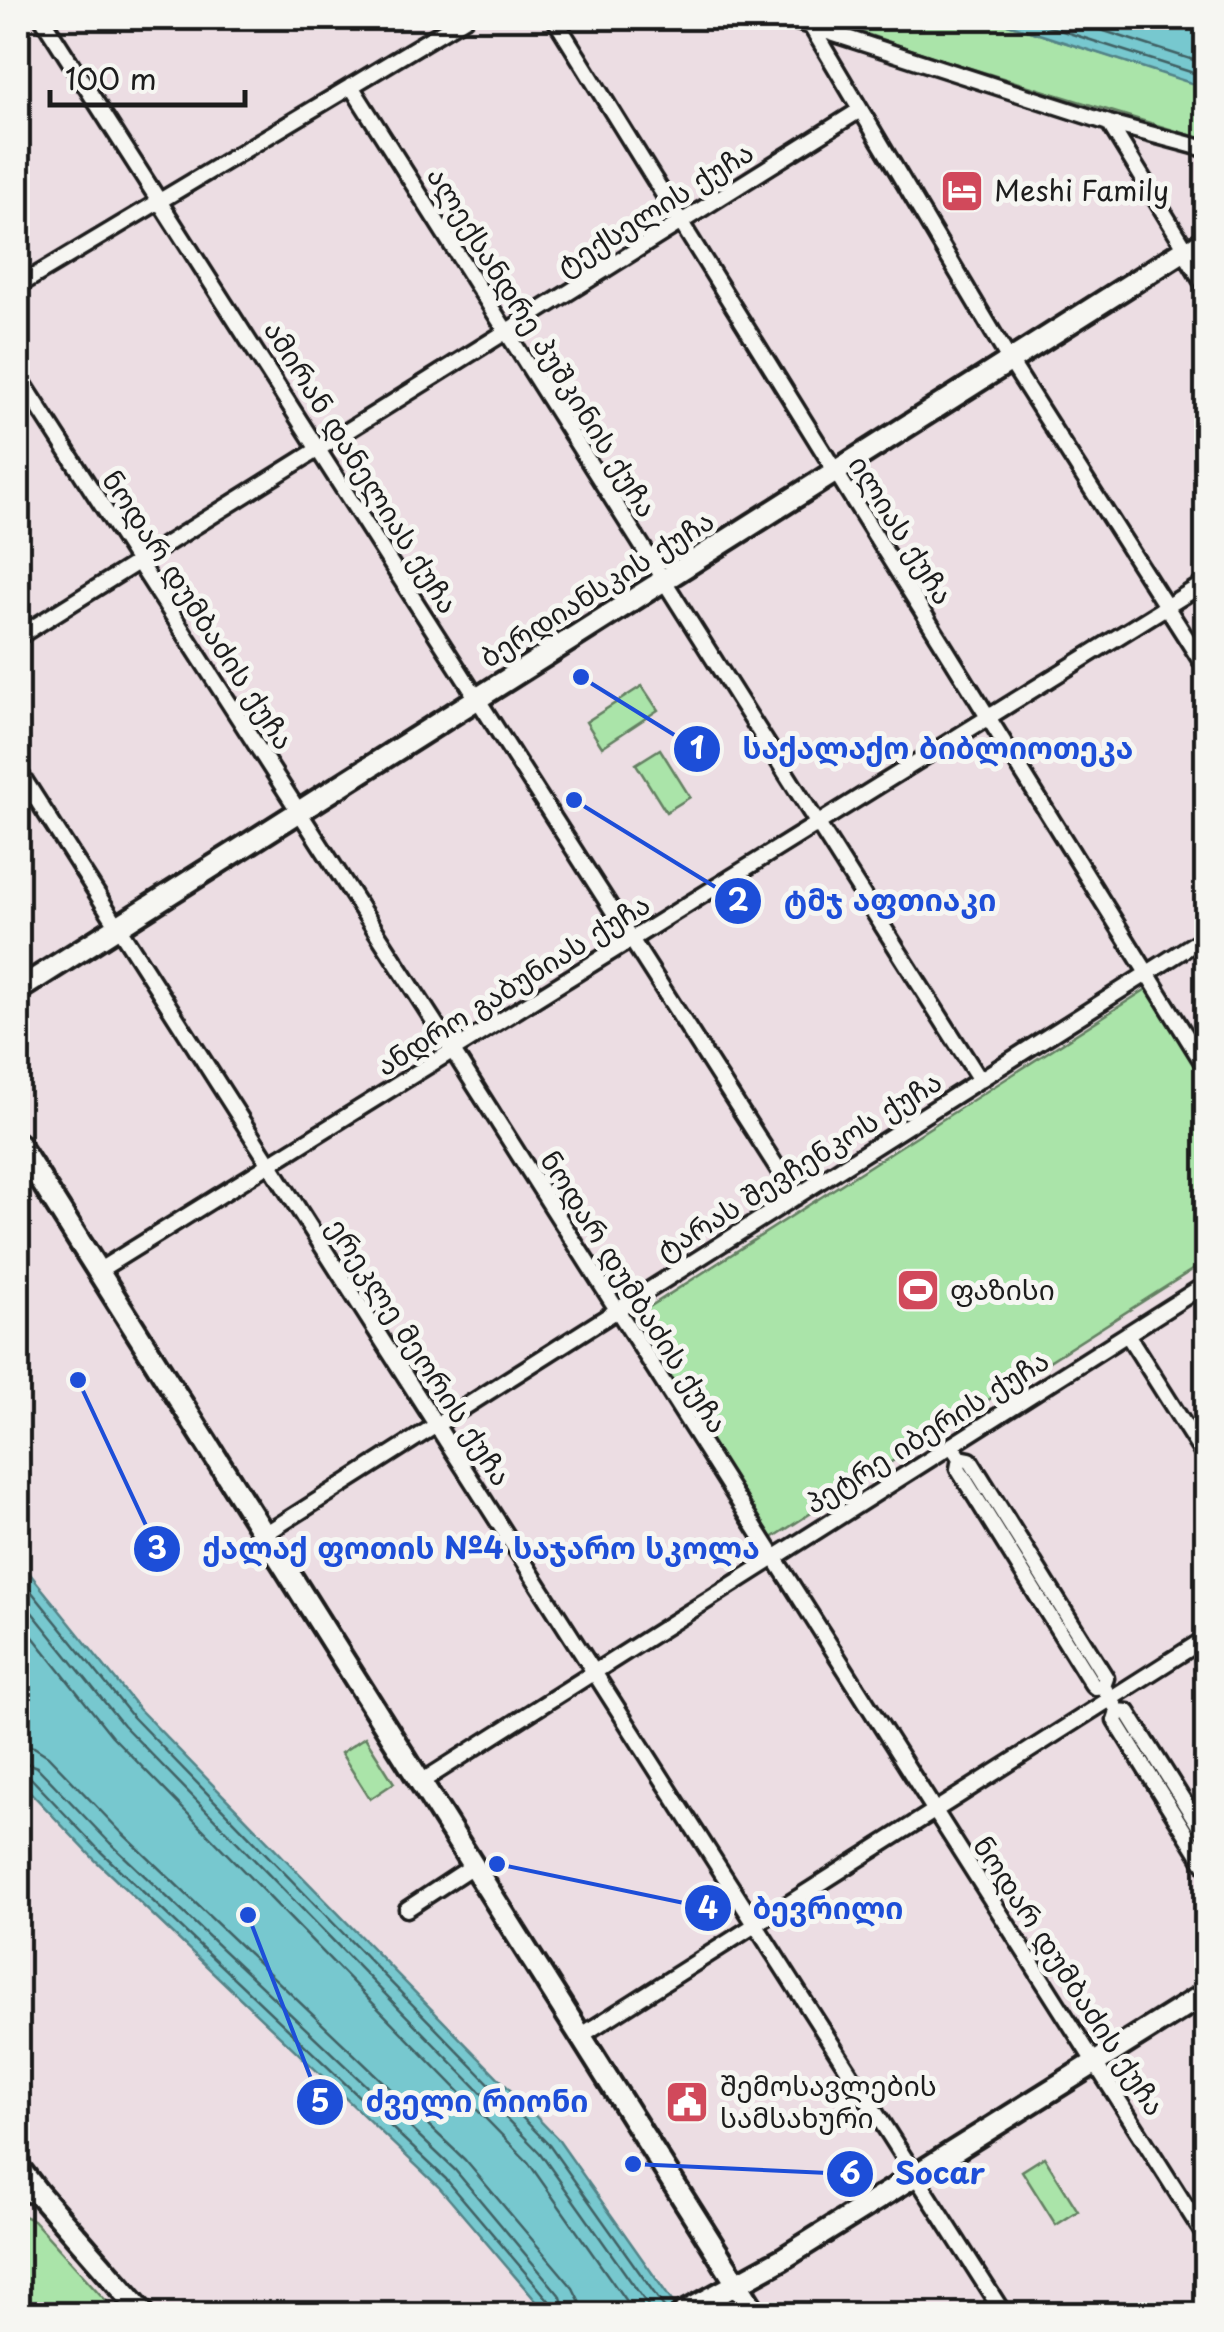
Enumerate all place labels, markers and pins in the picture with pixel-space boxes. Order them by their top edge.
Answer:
hotel icon: Meshi Family [939,168,985,214]
place label: Meshi Family [994,168,1169,211]
callout: საქალაქო ბიბლიოთეკა [672,719,1153,779]
callout: ტმჯ აფთიაკი [713,871,1016,931]
sports icon: ფაზისი [895,1267,941,1313]
place label: ფაზისი [950,1267,1055,1310]
callout: ქალაქ ფოთის №4 საჯარო სკოლა [132,1519,780,1579]
callout: ბევრილი [683,1878,923,1938]
place label: შემოსავლების სამსახური [720,2063,937,2138]
callout: ძველი რიონი [295,2072,608,2132]
public building icon: შემოსავლების სამსახური [664,2079,710,2125]
callout: Socar [825,2144,1005,2204]

